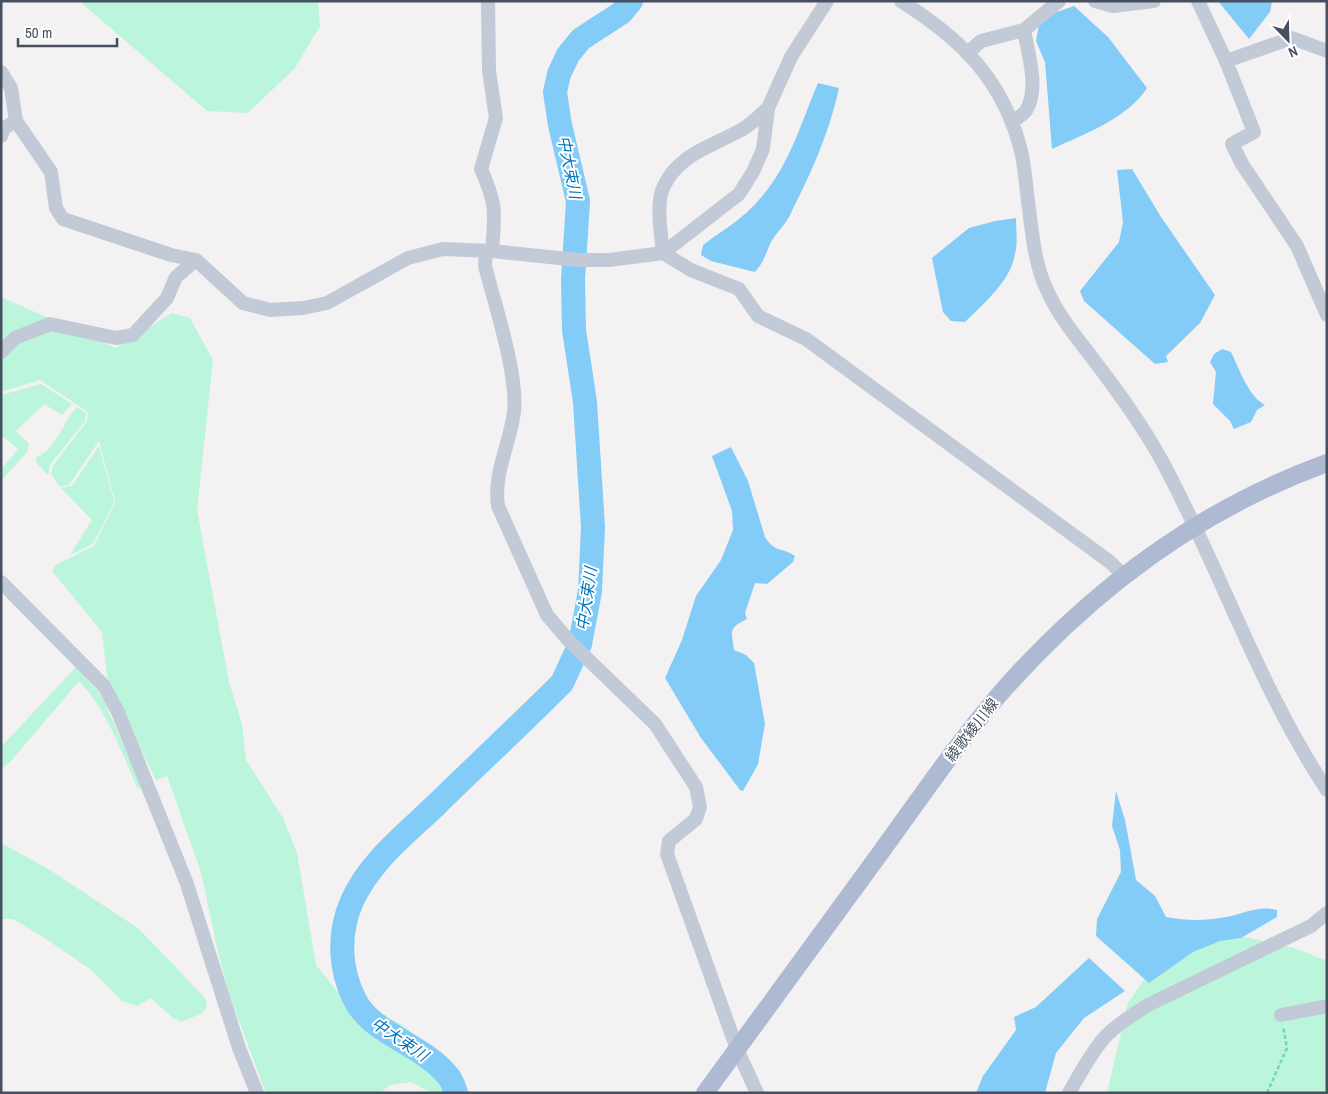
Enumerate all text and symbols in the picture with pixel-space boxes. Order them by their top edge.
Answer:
scale bar [18,15,116,47]
north arrow [1263,15,1313,65]
text: 50 m [25,22,52,43]
text: N [1286,42,1300,62]
water label: 中大束川 [553,133,587,202]
water label: 中大束川 [571,564,602,632]
street label: 綾歌綾川線 [940,694,1003,766]
water label: 中大束川 [367,1012,434,1067]

